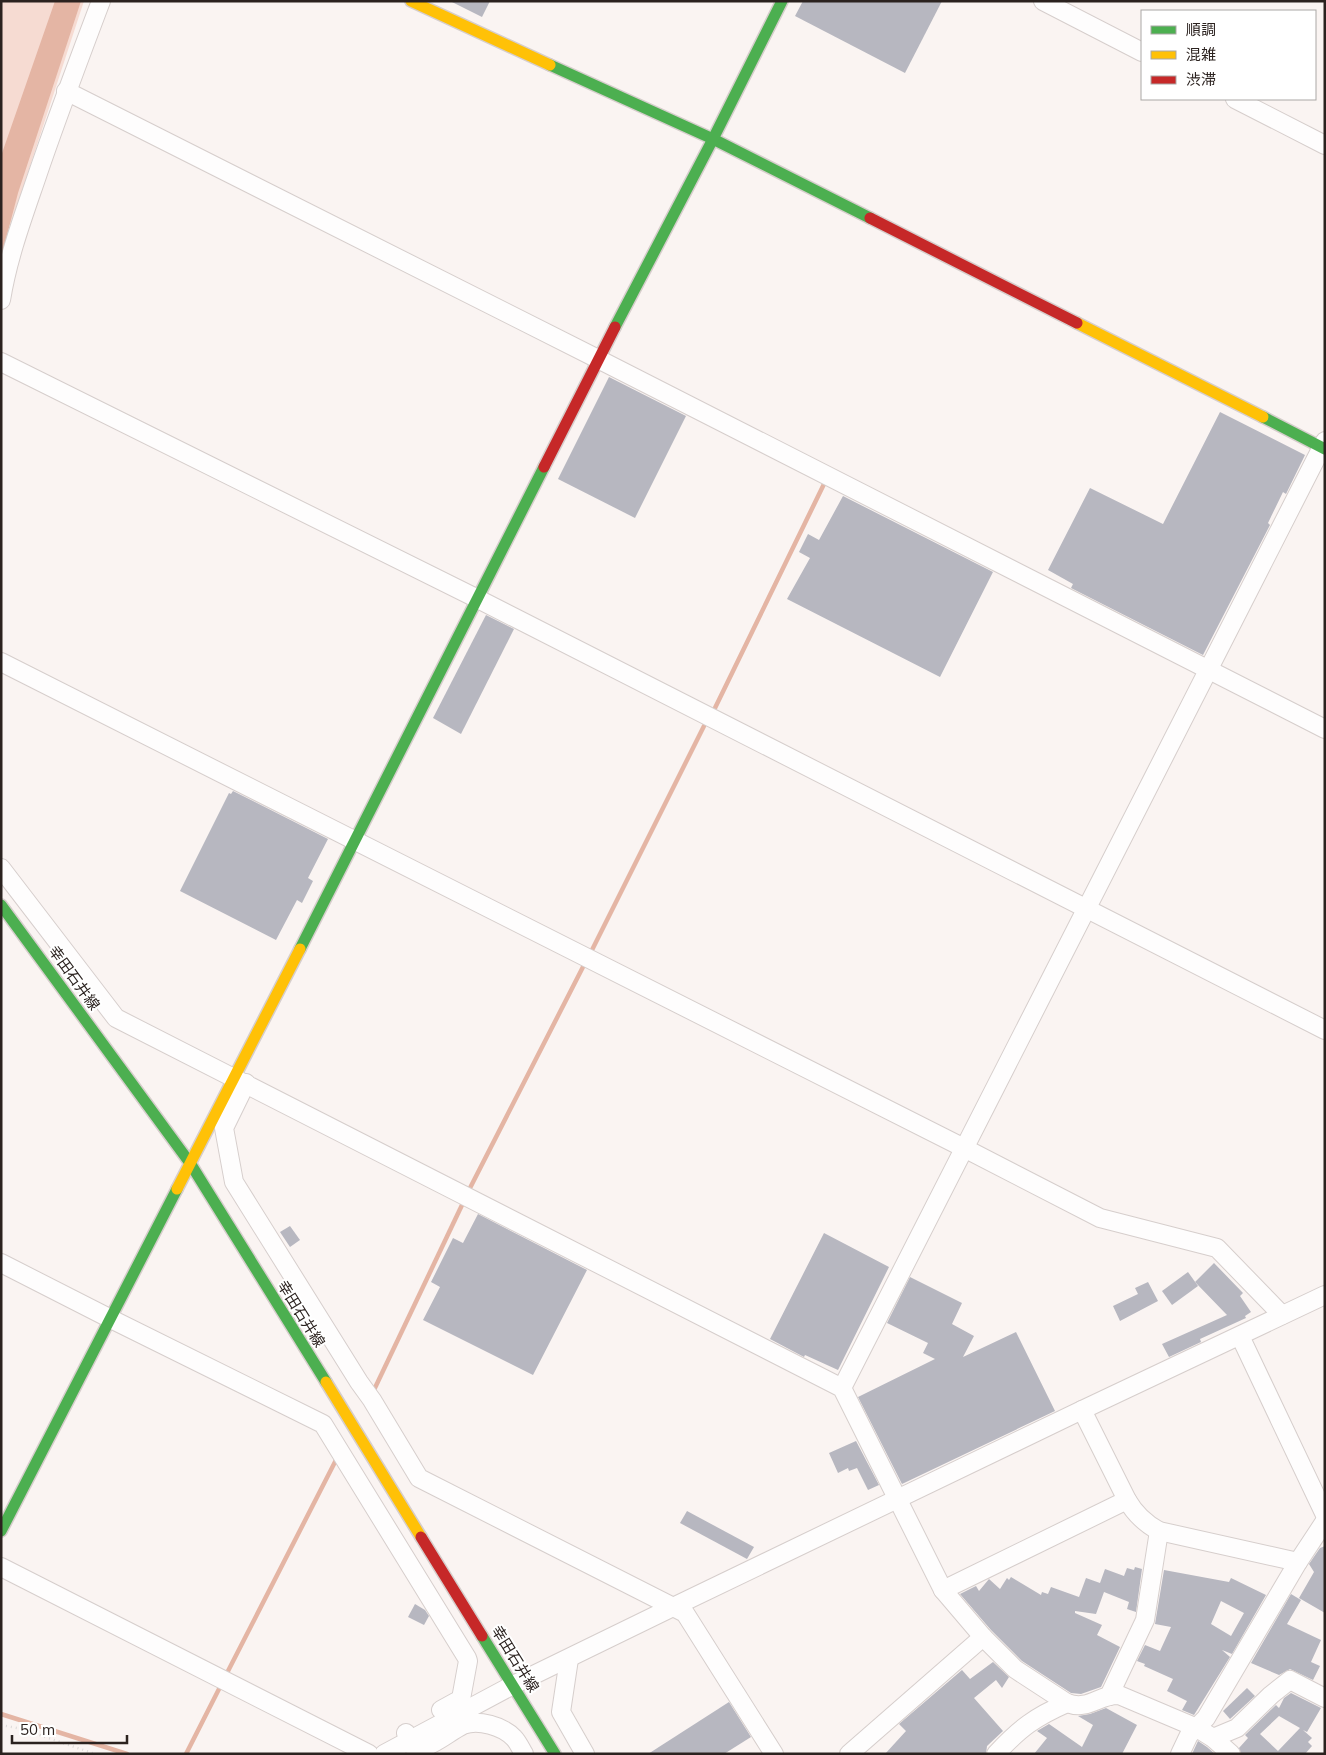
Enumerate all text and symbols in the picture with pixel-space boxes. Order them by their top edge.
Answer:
legend [1141,10,1316,100]
text: 順調 [1186,20,1216,39]
text: 混雑 [1186,45,1216,64]
text: 渋滞 [1186,70,1216,89]
street label: 幸田石井線 [45,942,104,1014]
street label: 幸田石井線 [273,1277,329,1351]
street label: 幸田石井線 [487,1622,543,1696]
scale bar [12,1712,128,1744]
text: 50 m [20,1720,55,1739]

